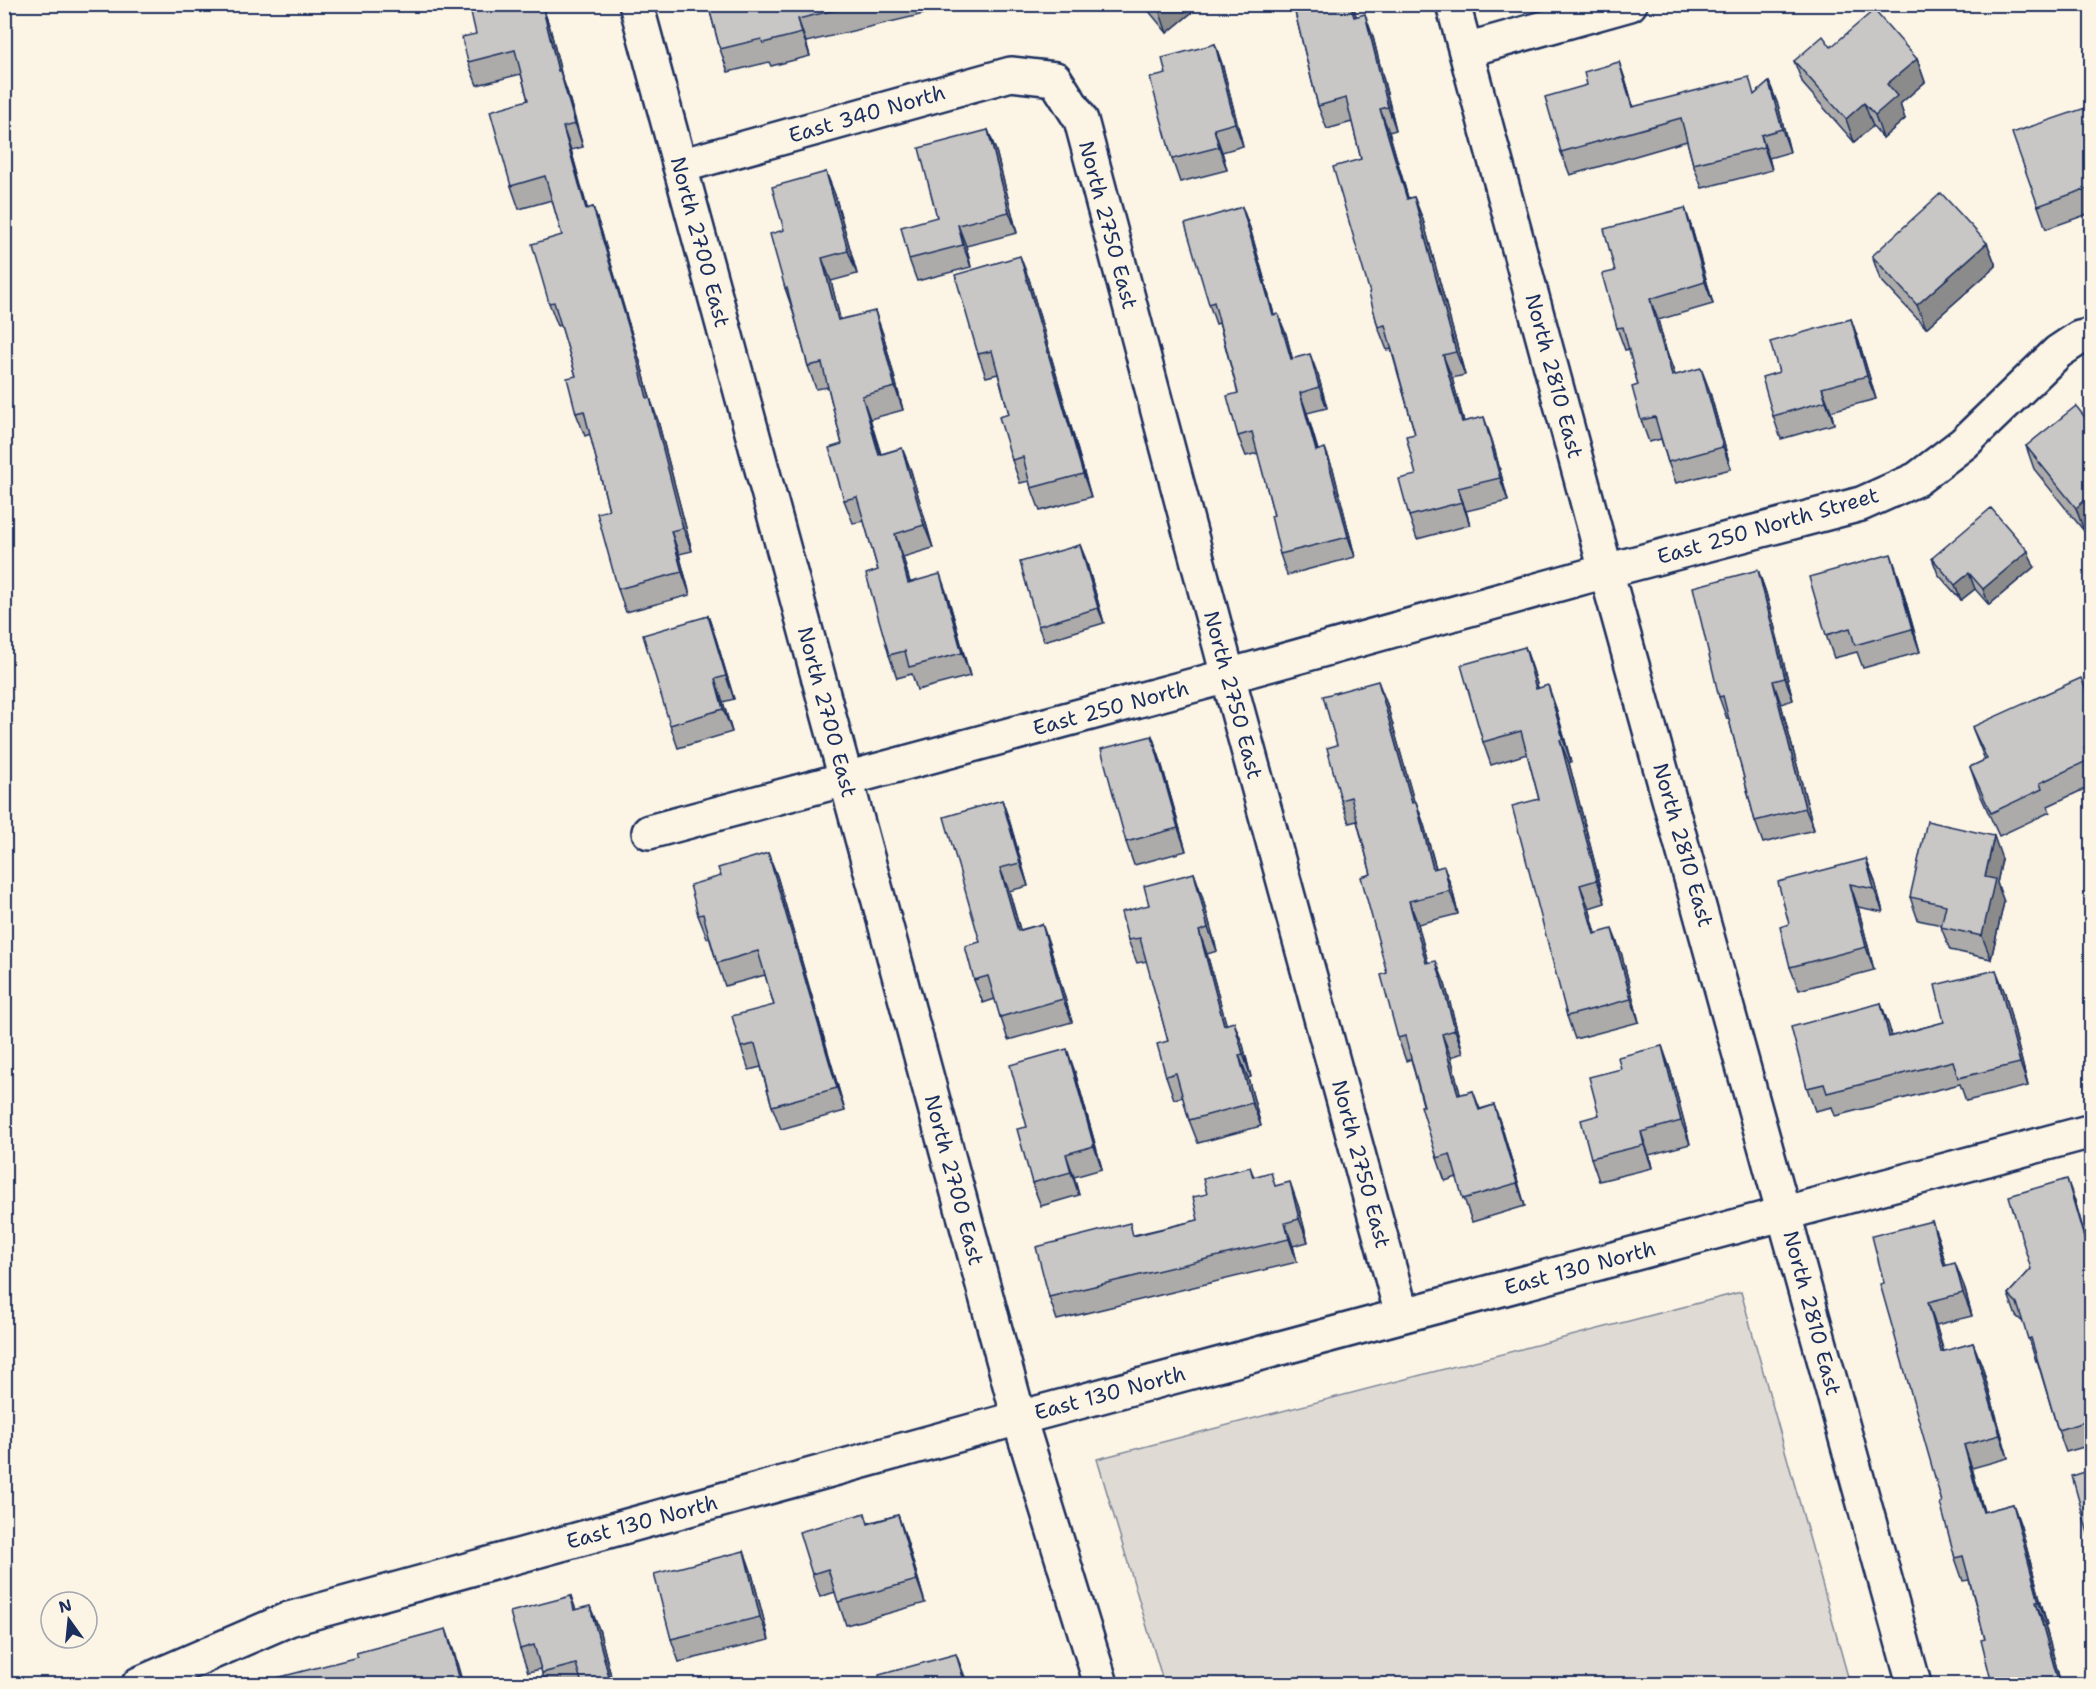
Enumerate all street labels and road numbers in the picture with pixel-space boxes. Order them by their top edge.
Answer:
street label: East 340 North [785,78,949,150]
street label: North 2750 East [1072,138,1144,312]
street label: North 2700 East [664,154,736,330]
street label: North 2810 East [1519,290,1589,462]
street label: East 250 North Street [1654,481,1882,571]
street label: North 2750 East [1197,608,1269,782]
street label: North 2700 East [791,624,863,800]
street label: East 250 North [1030,674,1192,742]
street label: North 2810 East [1646,760,1720,930]
street label: North 2750 East [1325,1077,1397,1251]
street label: North 2700 East [918,1092,990,1268]
street label: North 2810 East [1777,1227,1847,1399]
street label: East 130 North [1501,1234,1659,1302]
street label: East 130 North [1031,1359,1189,1427]
street label: East 130 North [563,1488,721,1556]

